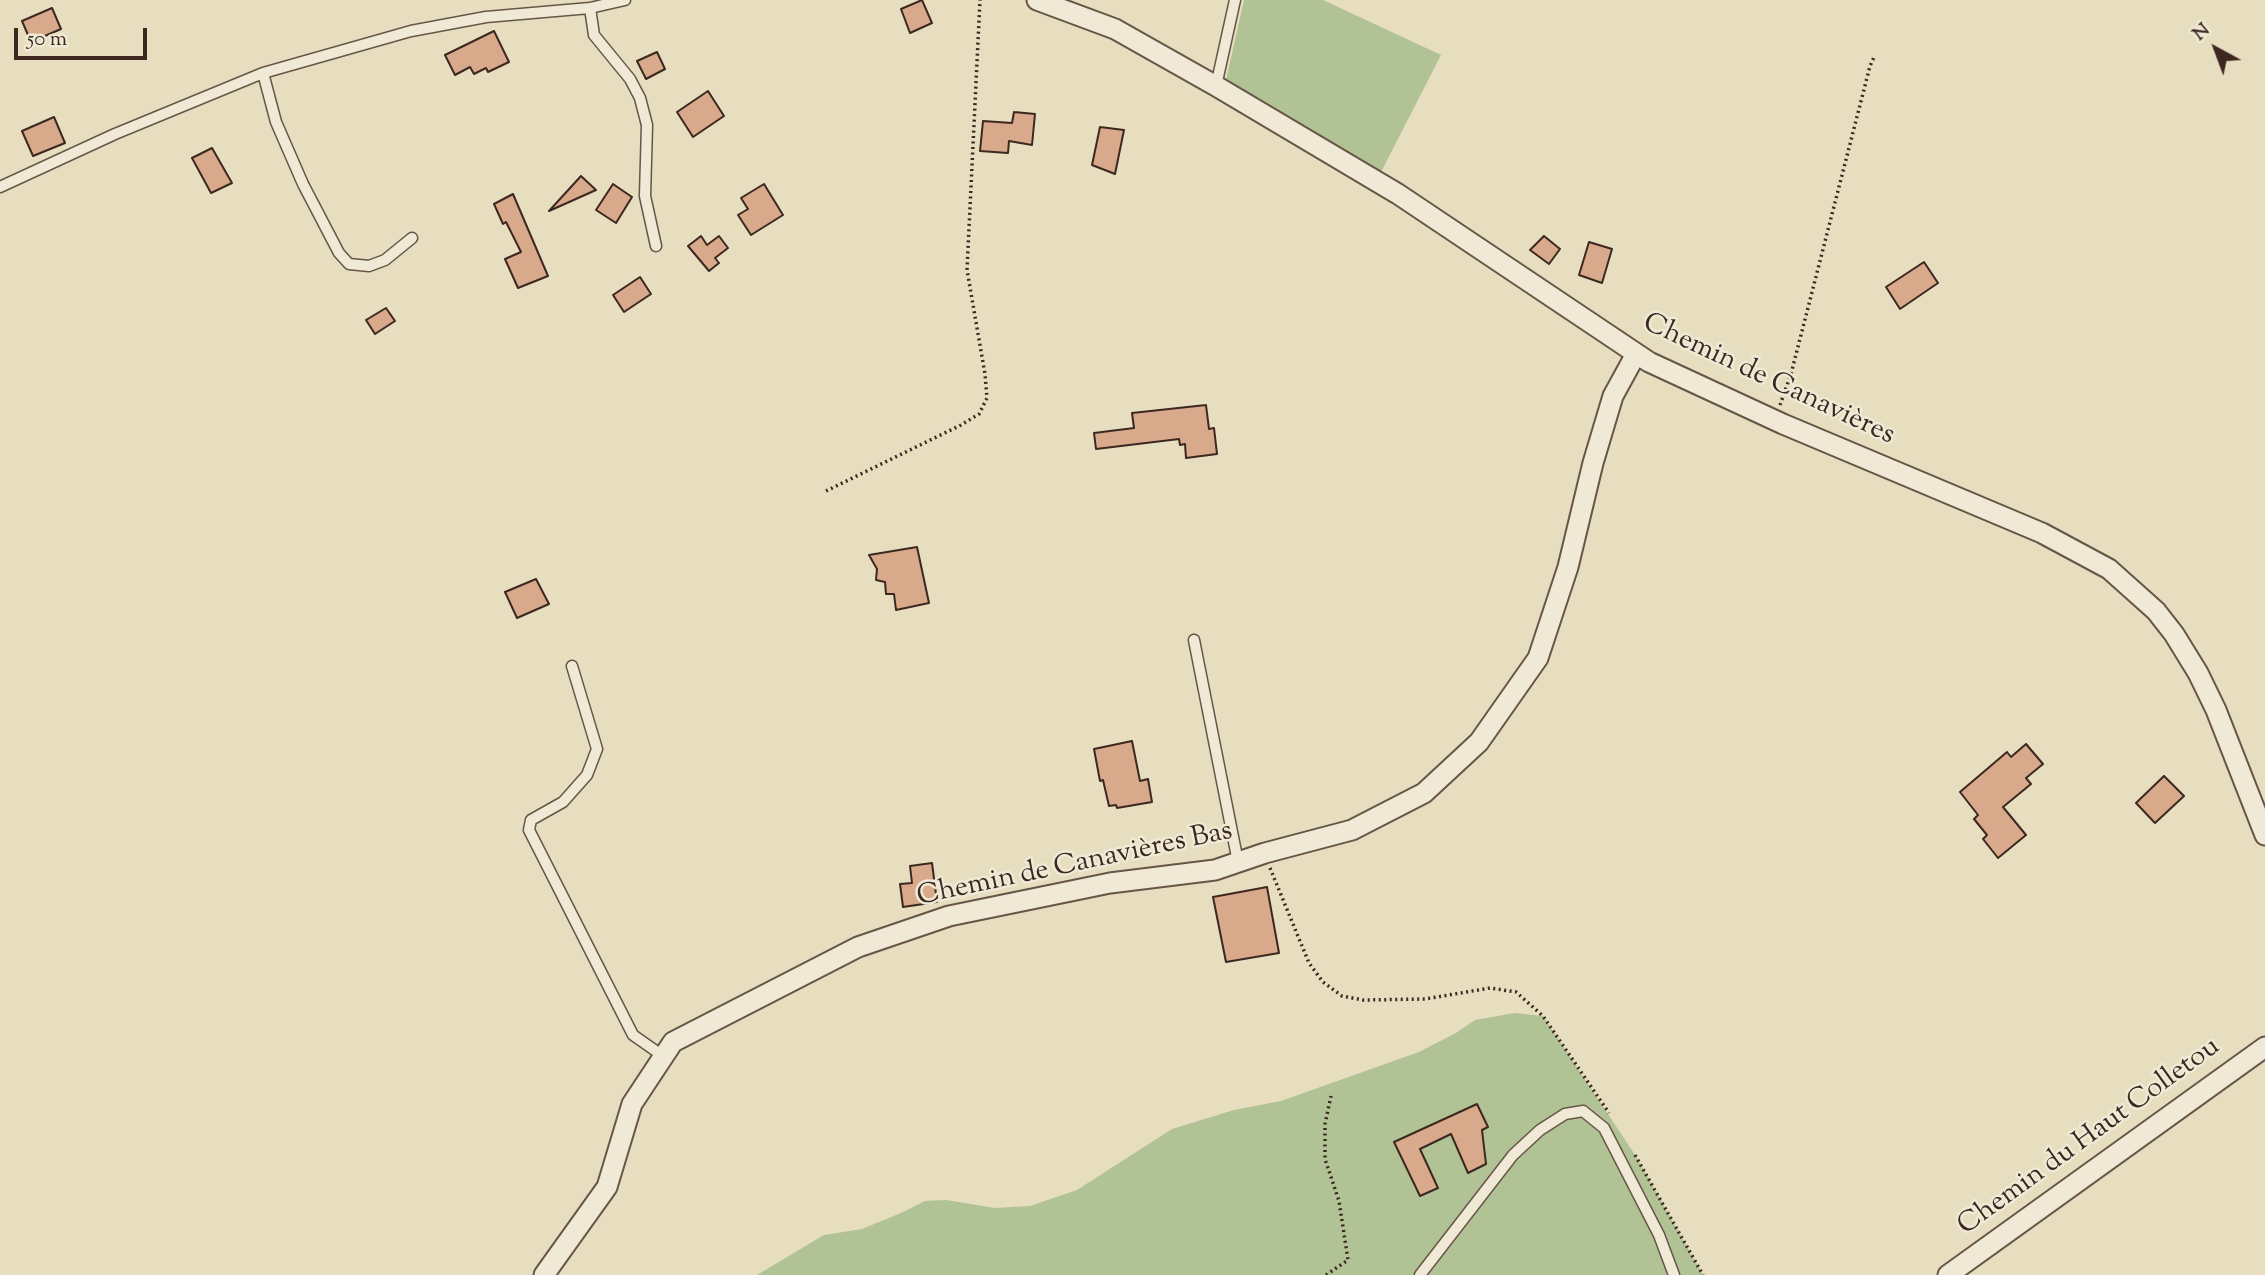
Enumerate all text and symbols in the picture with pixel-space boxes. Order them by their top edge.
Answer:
scale bar [18,14,150,58]
north arrow [2181,14,2251,84]
text: N [2187,18,2216,48]
text: 50 m [27,25,67,55]
street label: Chemin de Canavières [1637,308,1899,454]
street label: Chemin de Canavières Bas [914,816,1236,916]
street label: Chemin du Haut Colletou [1952,1032,2228,1244]

